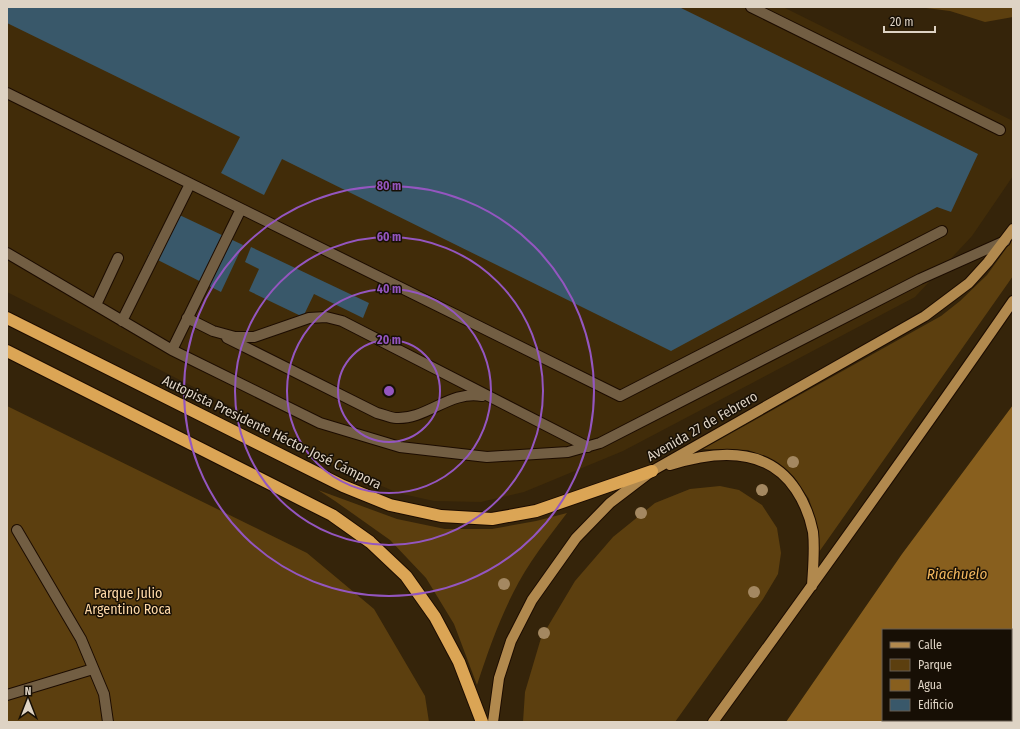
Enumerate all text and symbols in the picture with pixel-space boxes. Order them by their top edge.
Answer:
scale bar [884,8,935,34]
text: 20 m [890,15,914,29]
text: 80 m [377,179,401,193]
text: 60 m [377,230,401,244]
text: 40 m [377,282,401,296]
text: 20 m [376,333,401,347]
street label: Autopista Presidente Héctor José Cámpora [159,372,384,493]
centre of rings [382,384,396,398]
street label: Avenida 27 de Febrero [644,388,761,465]
water label: Riachuelo [927,565,987,583]
park label: Parque Julio Argentino Roca [85,585,171,618]
legend [882,629,1012,721]
text: Calle [918,638,942,652]
text: Parque [918,658,952,672]
text: Agua [918,678,942,692]
north arrow [8,681,48,721]
text: N [25,685,31,698]
text: Edificio [918,698,954,712]

